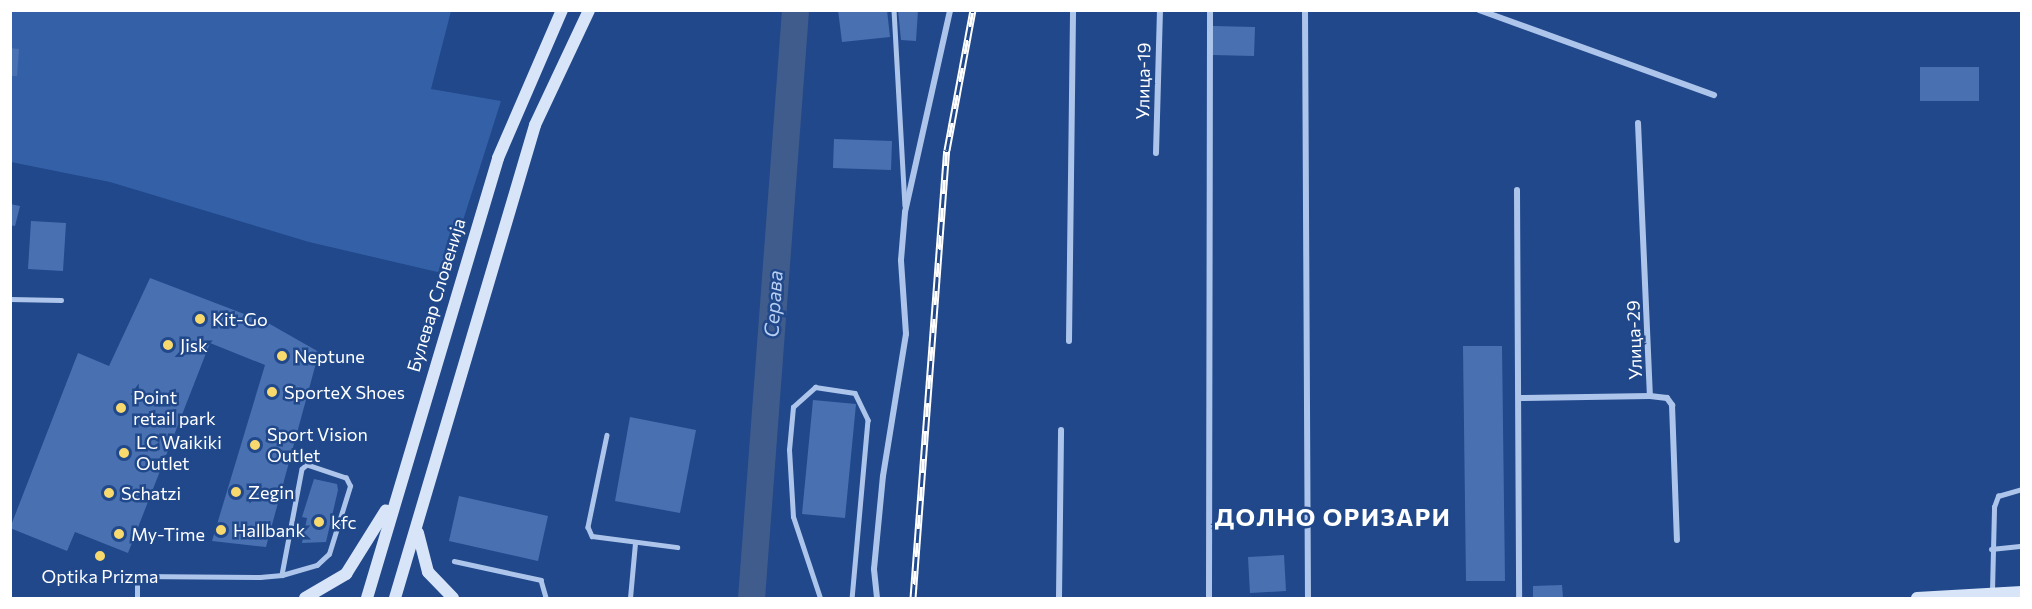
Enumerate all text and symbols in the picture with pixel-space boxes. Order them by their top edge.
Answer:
street label: Улица-19 [1132,42,1154,120]
street label: Булевар Словенија [402,216,470,374]
water label: Серава [759,270,787,338]
street label: Улица-29 [1622,300,1646,380]
place label: Kit-Go [212,308,268,330]
marker: Kit-Go [193,312,207,326]
place label: Jisk [180,334,208,356]
marker: Jisk [161,338,175,352]
place label: Neptune [294,345,365,367]
marker: Neptune [275,349,289,363]
place label: SporteX Shoes [284,381,405,403]
marker: SporteX Shoes [265,385,279,399]
place label: Point retail park [133,387,216,430]
marker: Point retail park [114,401,128,415]
place label: Sport Vision Outlet [267,424,368,466]
place label: LC Waikiki Outlet [136,432,222,474]
marker: Sport Vision Outlet [248,438,262,452]
marker: LC Waikiki Outlet [117,446,131,460]
place label: Zegin [248,481,294,503]
place label: Schatzi [121,482,181,504]
marker: Zegin [229,485,243,499]
marker: Schatzi [102,486,116,500]
district label: ДОЛНО ОРИЗАРИ [1215,503,1451,531]
place label: kfc [331,511,356,533]
marker: kfc [312,515,326,529]
place label: Hallbank [233,519,305,541]
place label: My-Time [131,523,205,545]
marker: Hallbank [214,523,228,537]
marker: My-Time [112,527,126,541]
marker: Optika Prizma [93,549,107,563]
place label: Optika Prizma [41,565,159,587]

